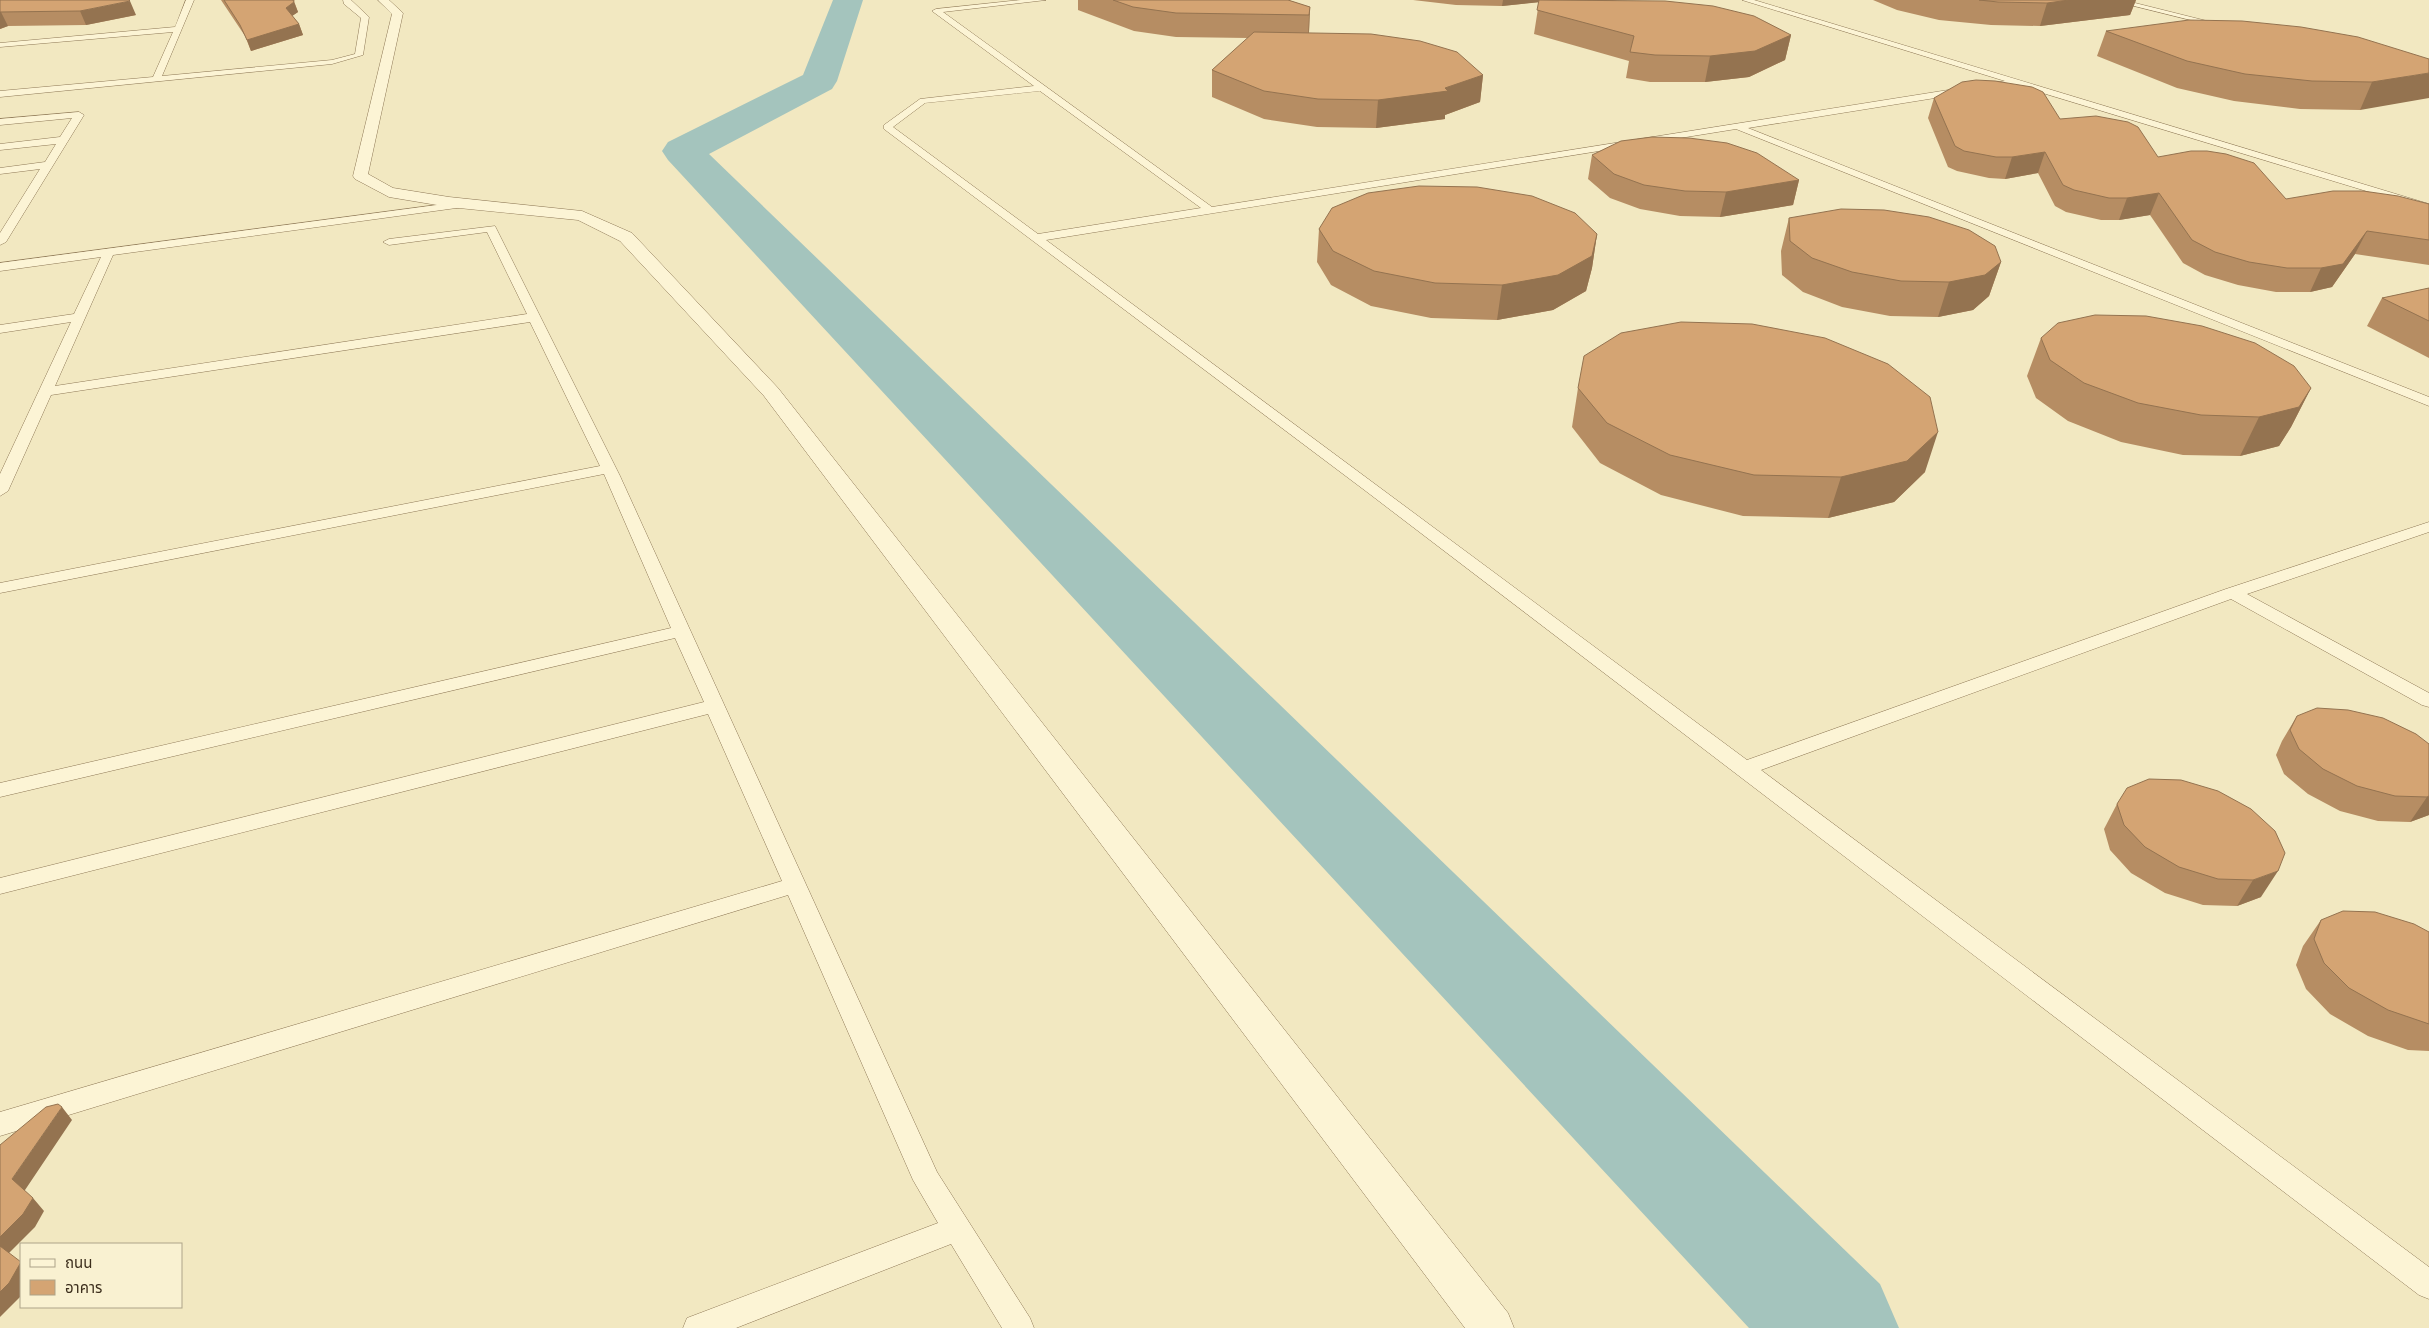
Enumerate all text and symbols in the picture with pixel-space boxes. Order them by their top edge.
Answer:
legend [20,1243,182,1308]
text: ถนน [65,1252,92,1275]
text: อาคาร [65,1277,102,1300]

